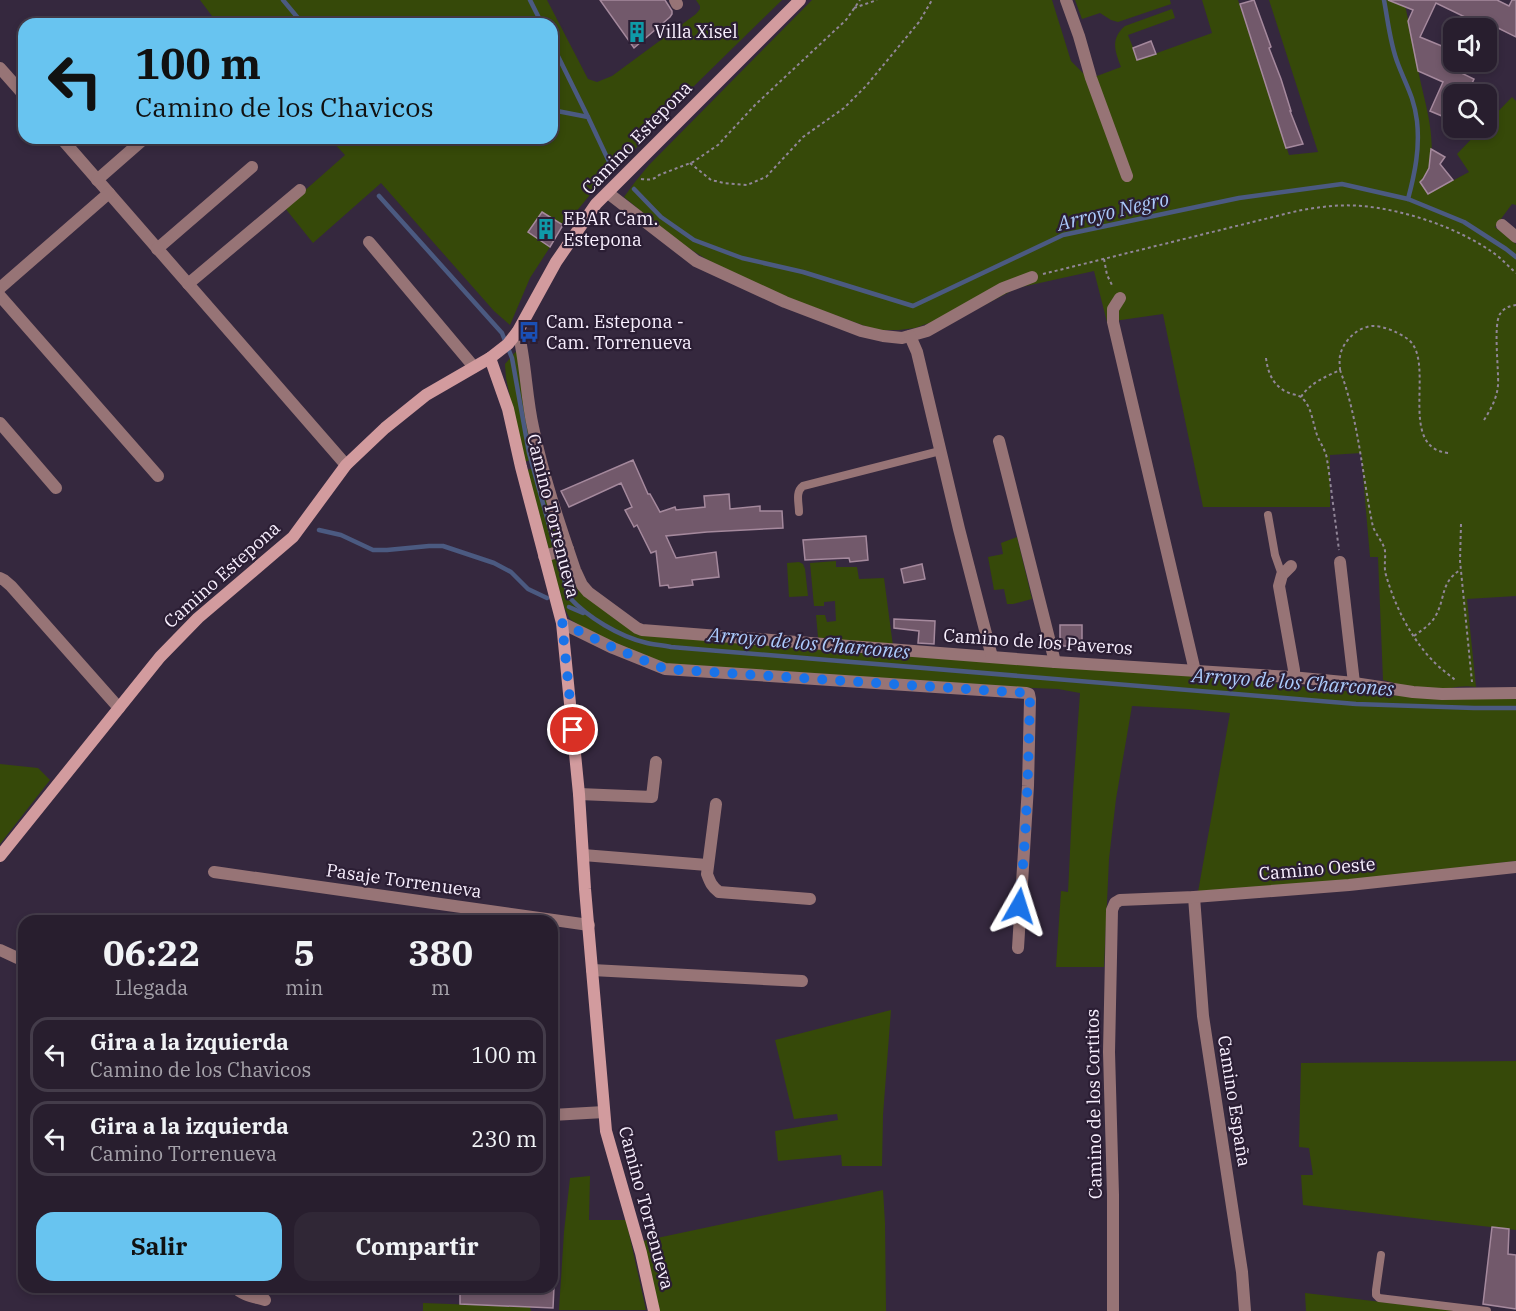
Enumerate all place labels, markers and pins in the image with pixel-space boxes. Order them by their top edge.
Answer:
building icon: Villa Xisel [625,20,649,44]
place label: Villa Xisel [654,20,738,43]
place label: EBAR Cam. Estepona [563,207,658,251]
building icon: EBAR Cam. Estepona [534,217,558,241]
place label: Cam. Estepona - Cam. Torrenueva [546,310,692,354]
bus stop icon: Cam. Estepona - Cam. Torrenueva [517,320,541,344]
pin [547,704,598,755]

